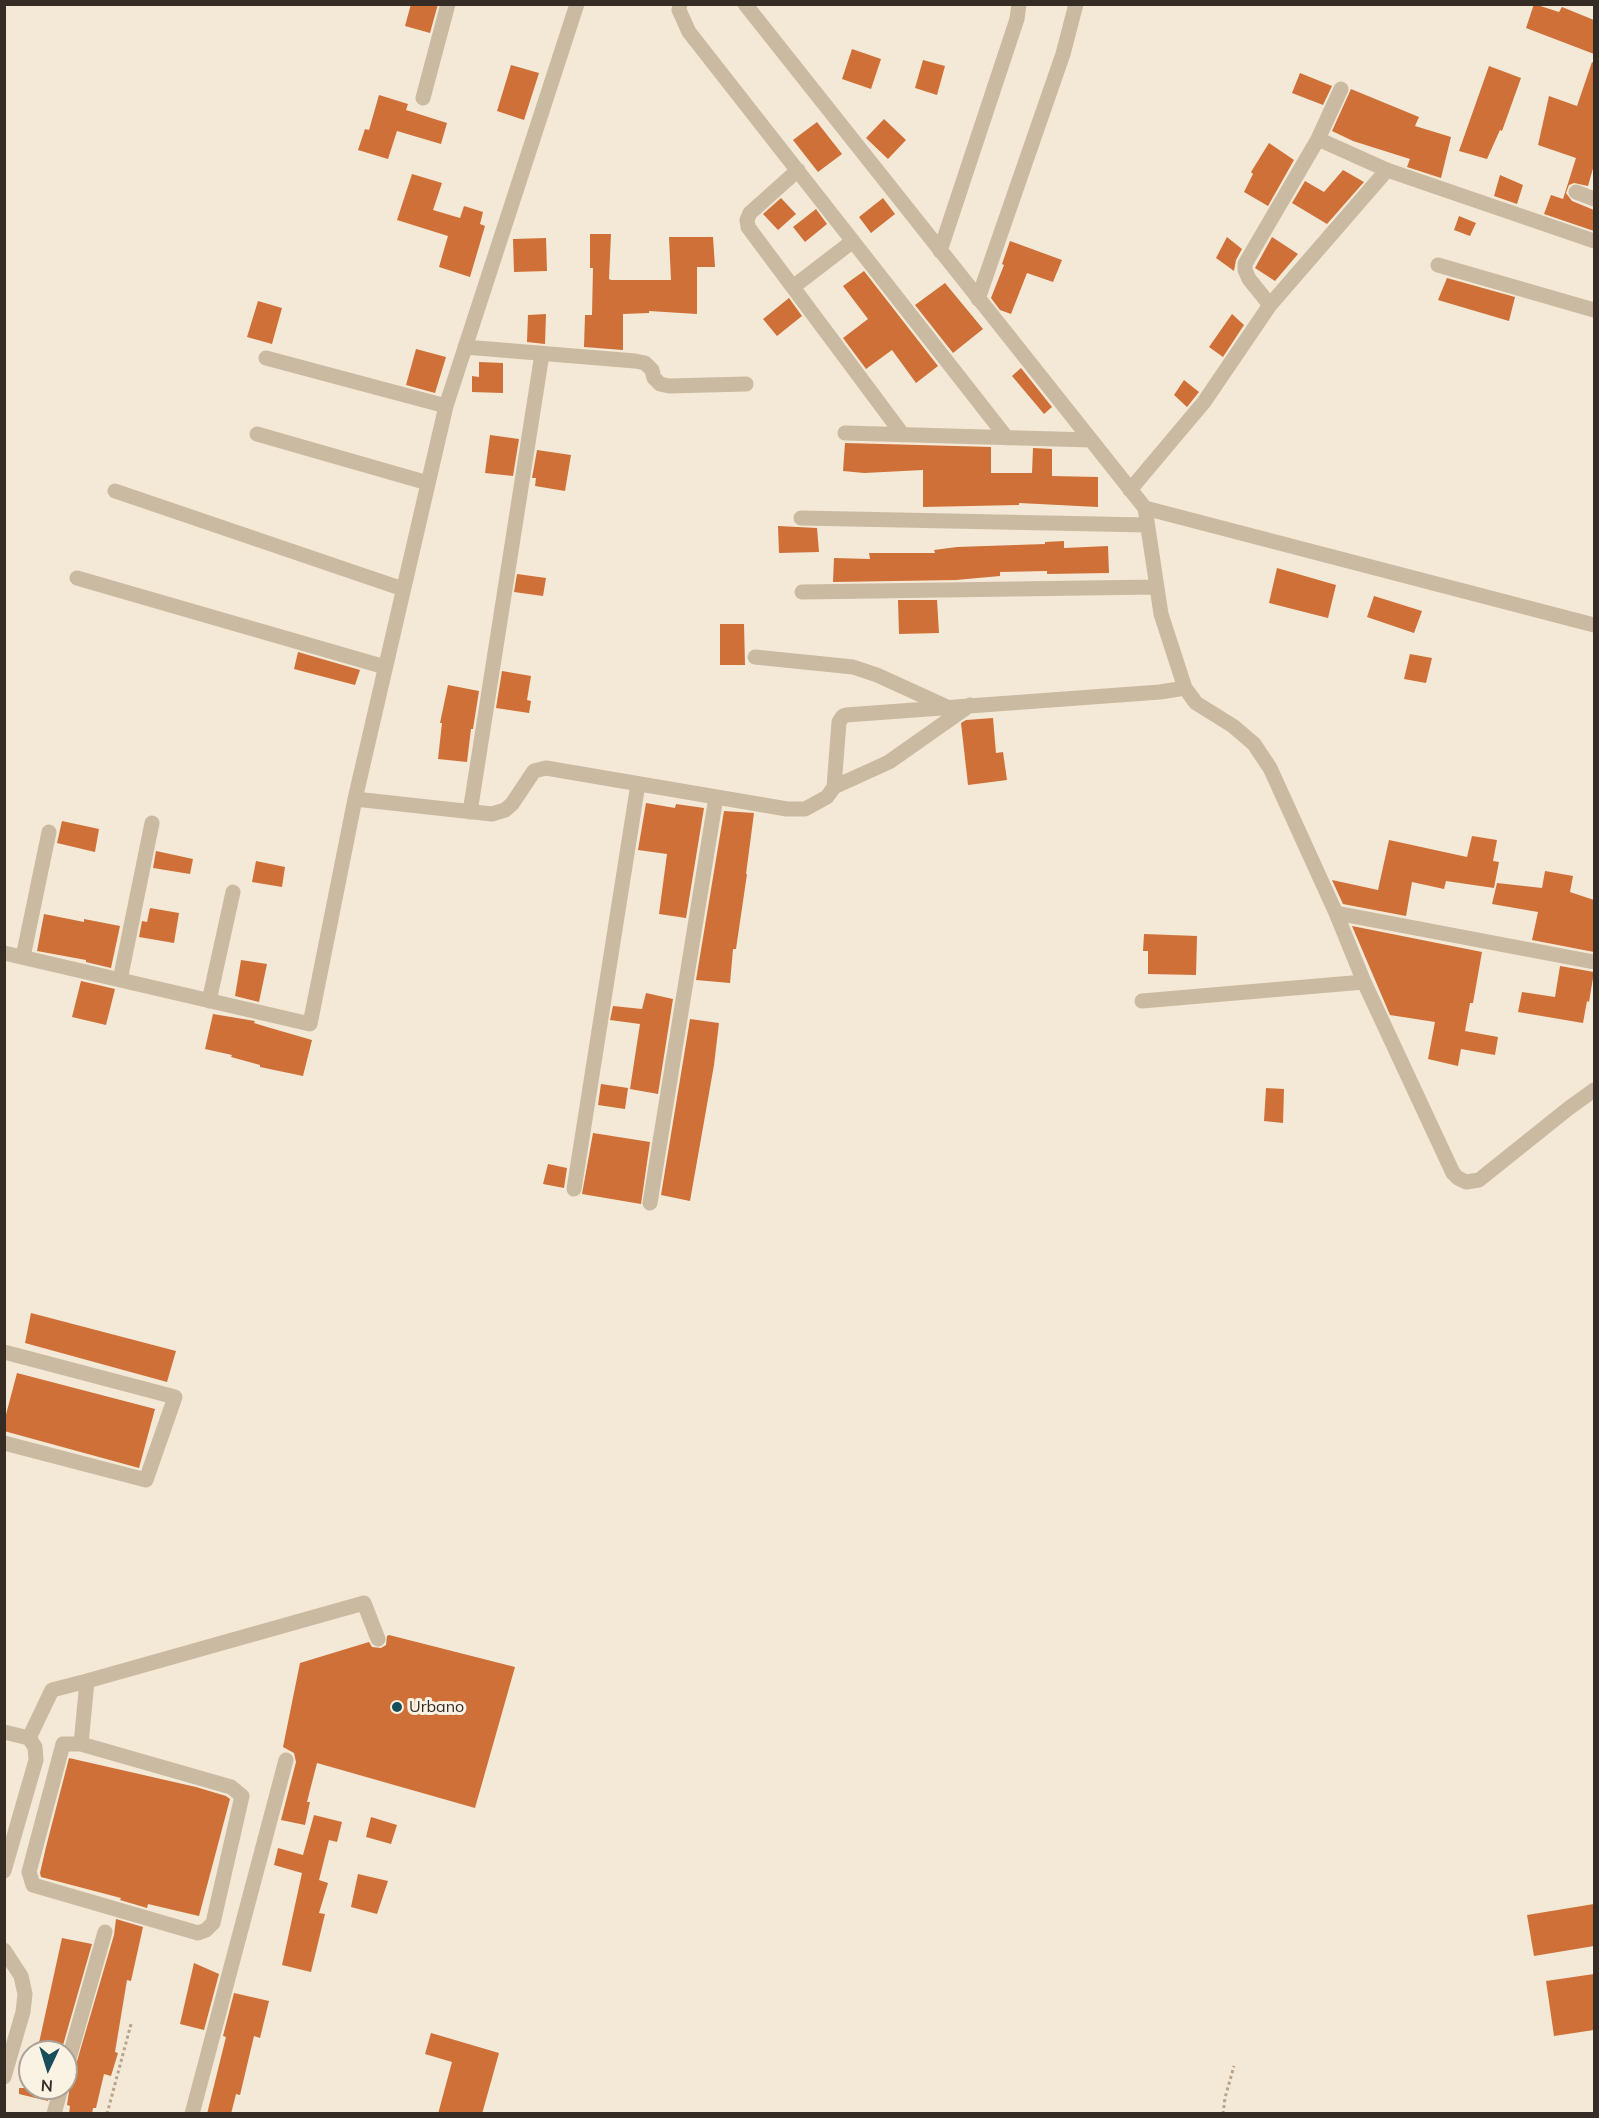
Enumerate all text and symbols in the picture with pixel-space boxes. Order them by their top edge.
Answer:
place label: Urbano [409,1697,464,1717]
marker: Urbano [390,1700,404,1714]
north arrow [18,2040,78,2100]
text: N [40,2076,54,2096]

